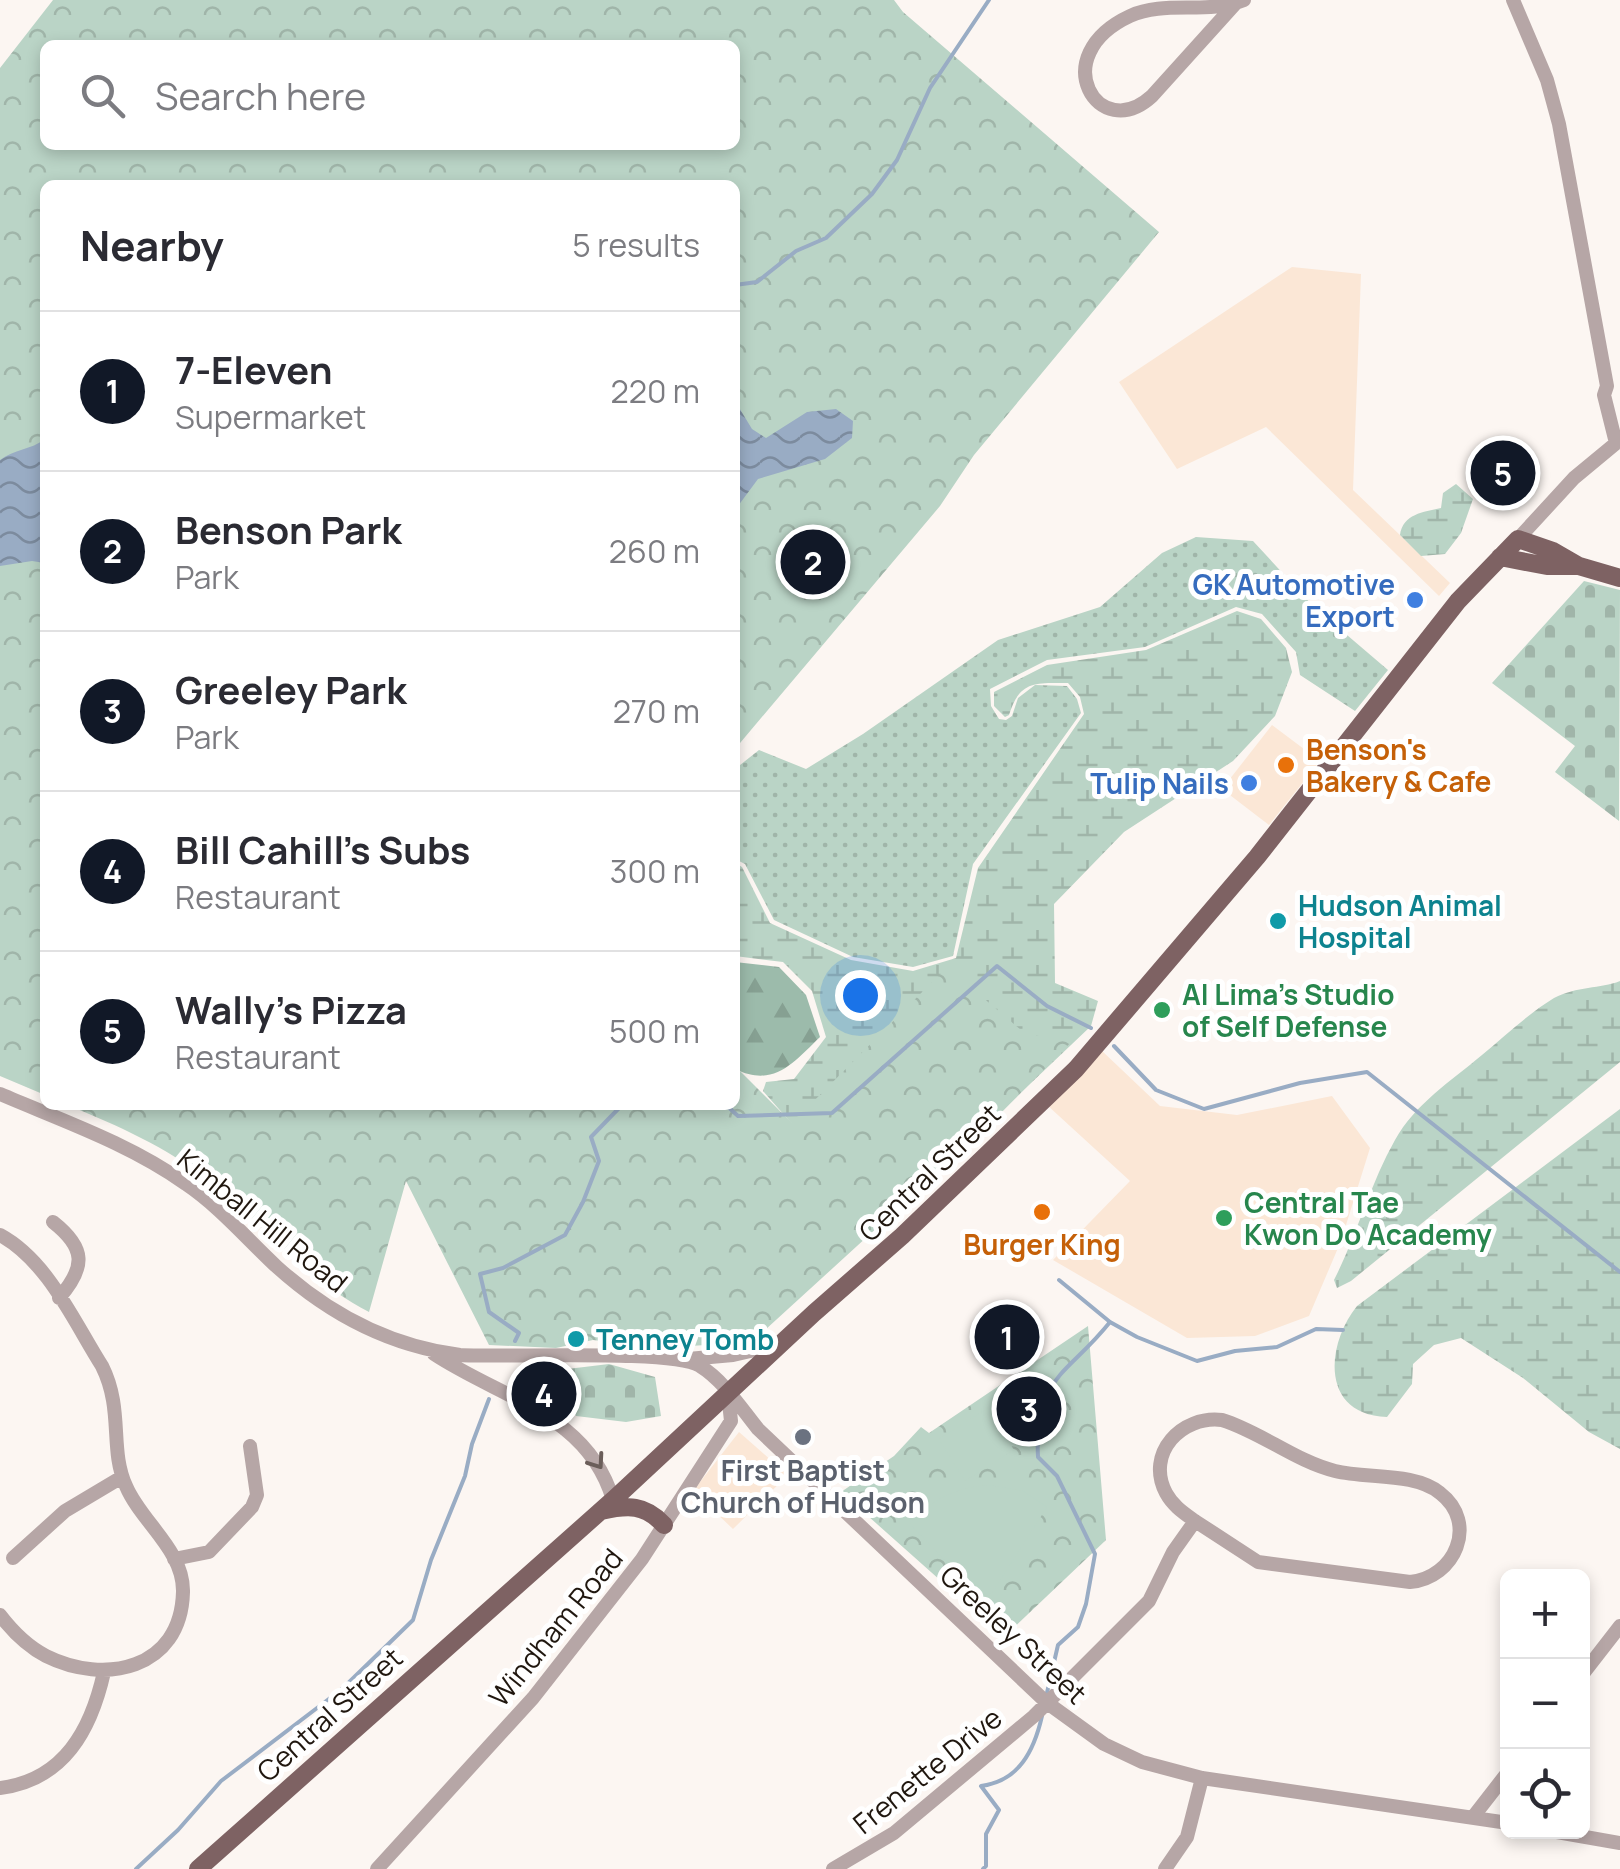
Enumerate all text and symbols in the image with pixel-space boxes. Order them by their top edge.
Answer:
search box [40,40,740,150]
icon: search [75,68,130,123]
text: Search here [155,69,366,121]
text: Nearby [80,216,224,274]
text: 5 results [572,223,700,267]
text: 7-Eleven [175,343,332,395]
text: 1 [105,369,120,413]
text: 220 m [610,369,700,413]
text: Supermarket [175,395,366,439]
pin: 5 [1470,436,1536,510]
text: Benson Park [175,503,402,555]
pin: 2 [780,524,846,600]
text: 2 [103,529,122,573]
text: 260 m [609,529,700,573]
text: Park [175,555,239,599]
place label: GK Automotive Export [1192,565,1395,635]
marker: GK Automotive Export [1404,589,1426,611]
text: Greeley Park [175,663,407,715]
text: 3 [103,689,122,733]
text: 270 m [613,689,700,733]
text: Park [175,715,239,759]
place label: Benson's Bakery & Cafe [1306,730,1491,800]
marker: Benson's Bakery & Cafe [1275,754,1297,776]
place label: Tulip Nails [1090,764,1229,802]
marker: Tulip Nails [1238,772,1260,794]
text: Bill Cahill's Subs [175,823,470,875]
text: 4 [103,849,122,893]
text: 300 m [610,849,700,893]
text: Restaurant [175,875,341,919]
place label: Hudson Animal Hospital [1298,886,1502,956]
marker: Hudson Animal Hospital [1267,910,1289,932]
your location [835,970,886,1021]
place label: Al Lima's Studio of Self Defense [1182,975,1394,1045]
text: Wally's Pizza [175,983,407,1035]
marker: Al Lima's Studio of Self Defense [1151,999,1173,1021]
text: 5 [103,1009,122,1053]
text: 500 m [609,1009,700,1053]
text: Restaurant [175,1035,341,1079]
street label: Central Street [850,1095,1008,1249]
street label: Kimball Hill Road [170,1140,356,1300]
place label: Central Tae Kwon Do Academy [1244,1183,1492,1253]
marker: Burger King [1031,1201,1053,1223]
marker: Central Tae Kwon Do Academy [1213,1207,1235,1229]
place label: Burger King [963,1225,1121,1263]
pin: 1 [974,1300,1040,1374]
place label: Tenney Tomb [596,1320,774,1358]
marker: Tenney Tomb [565,1328,587,1350]
pin: 4 [512,1356,576,1432]
pin: 3 [996,1372,1062,1446]
marker: First Baptist Church of Hudson [792,1426,814,1448]
one-way arrow [585,1451,603,1469]
place label: First Baptist Church of Hudson [681,1451,925,1521]
street label: Windham Road [479,1540,631,1714]
street label: Greeley Street [932,1556,1096,1712]
map controls [1500,1569,1590,1839]
button: + [1500,1569,1590,1659]
street label: Central Street [248,1639,410,1789]
button: − [1500,1659,1590,1749]
street label: Frenette Drive [845,1698,1009,1842]
button: locate [1500,1749,1590,1839]

